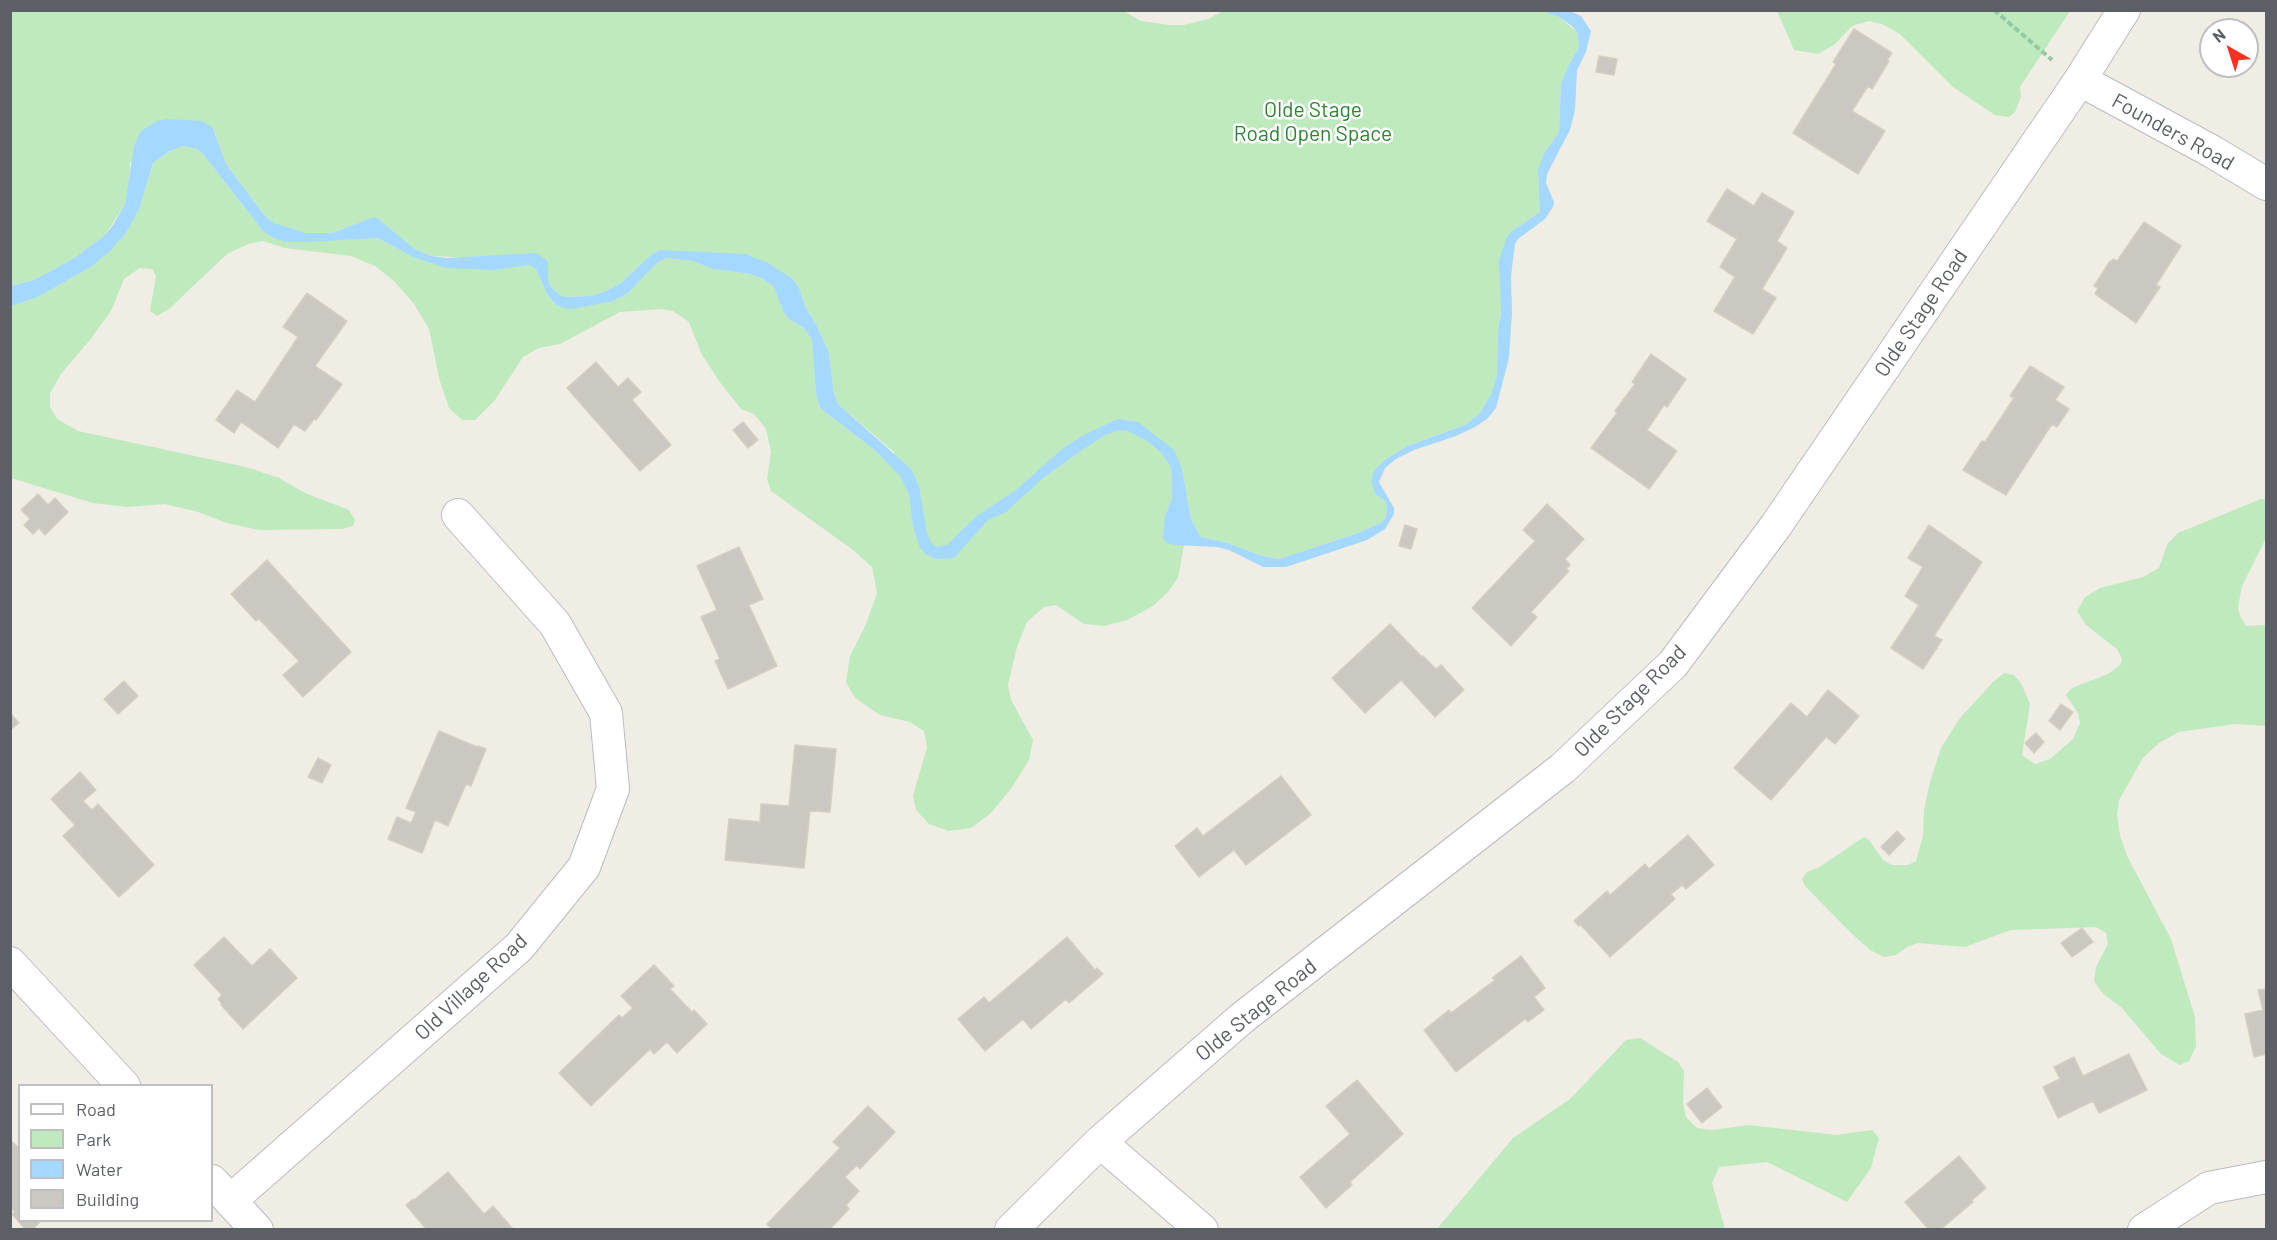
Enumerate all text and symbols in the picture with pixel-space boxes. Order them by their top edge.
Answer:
north arrow [2199,18,2259,78]
text: N [2208,24,2229,46]
street label: Founders Road [2107,88,2239,176]
park label: Olde Stage Road Open Space [1234,97,1392,147]
street label: Olde Stage Road [1869,244,1973,382]
street label: Olde Stage Road [1569,640,1691,762]
street label: Old Village Road [409,928,533,1046]
street label: Olde Stage Road [1190,953,1322,1067]
legend [18,1084,213,1222]
text: Road [76,1098,116,1120]
text: Park [76,1128,111,1150]
text: Water [76,1158,123,1180]
text: Building [76,1188,139,1210]

